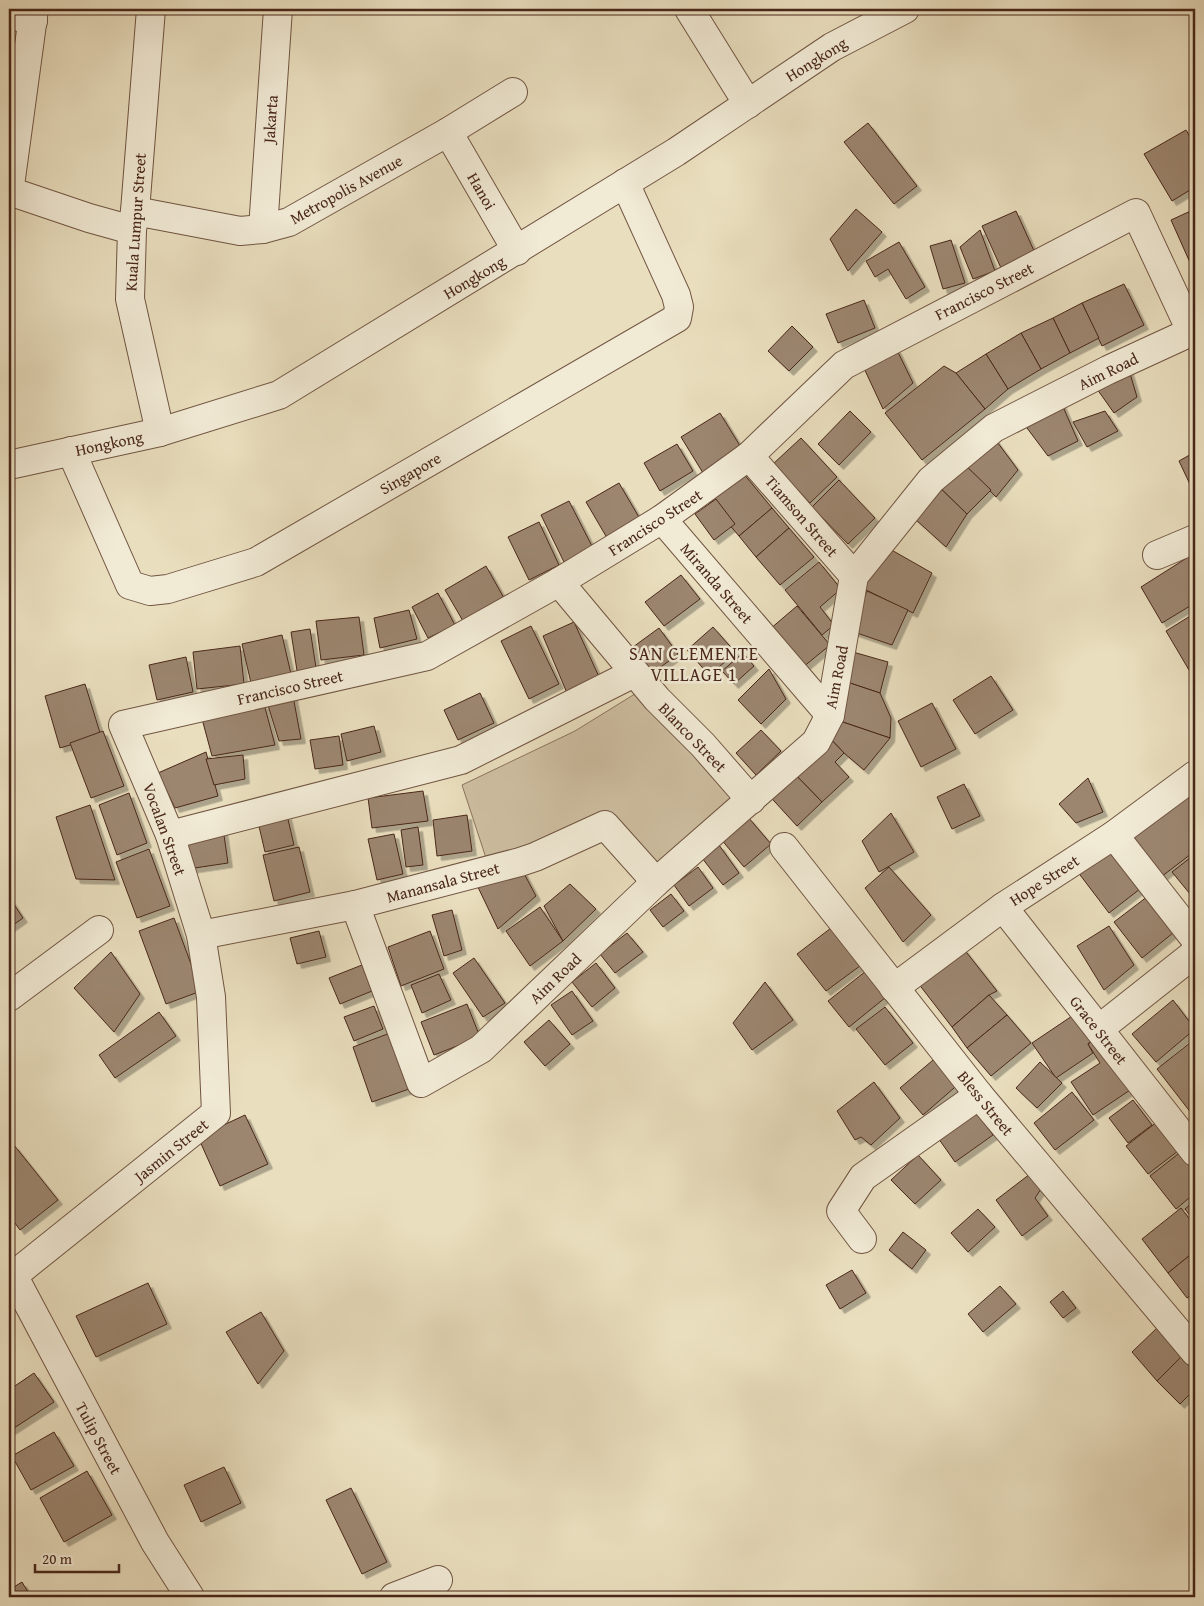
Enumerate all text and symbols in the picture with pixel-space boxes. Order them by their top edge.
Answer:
street label: Hongkong [781,31,851,87]
street label: Jakarta [256,94,284,146]
street label: Metropolis Avenue [285,148,407,230]
street label: Kuala Lumpur Street [118,152,152,292]
street label: Hanoi [462,168,503,215]
street label: Hongkong [438,249,510,305]
street label: Francisco Street [930,256,1038,326]
street label: Aim Road [1074,346,1143,396]
street label: Hongkong [73,424,145,462]
street label: Singapore [375,446,445,500]
street label: Tiamson Street [760,470,845,562]
street label: Francisco Street [603,482,707,561]
street label: Miranda Street [675,537,759,629]
district label: SAN CLEMENTE VILLAGE 1 [629,640,759,688]
street label: Aim Road [818,643,854,711]
street label: Francisco Street [235,663,346,711]
street label: Blanco Street [653,697,733,778]
street label: Vocalan Street [137,779,193,879]
street label: Hope Street [1004,848,1084,912]
street label: Manansala Street [384,855,503,909]
street label: Aim Road [524,947,587,1009]
street label: Grace Street [1064,990,1134,1070]
street label: Bless Street [952,1065,1020,1141]
street label: Jasmin Street [127,1112,214,1189]
street label: Tulip Street [70,1397,128,1479]
scale bar [35,1541,119,1573]
text: 20 m [42,1548,73,1569]

